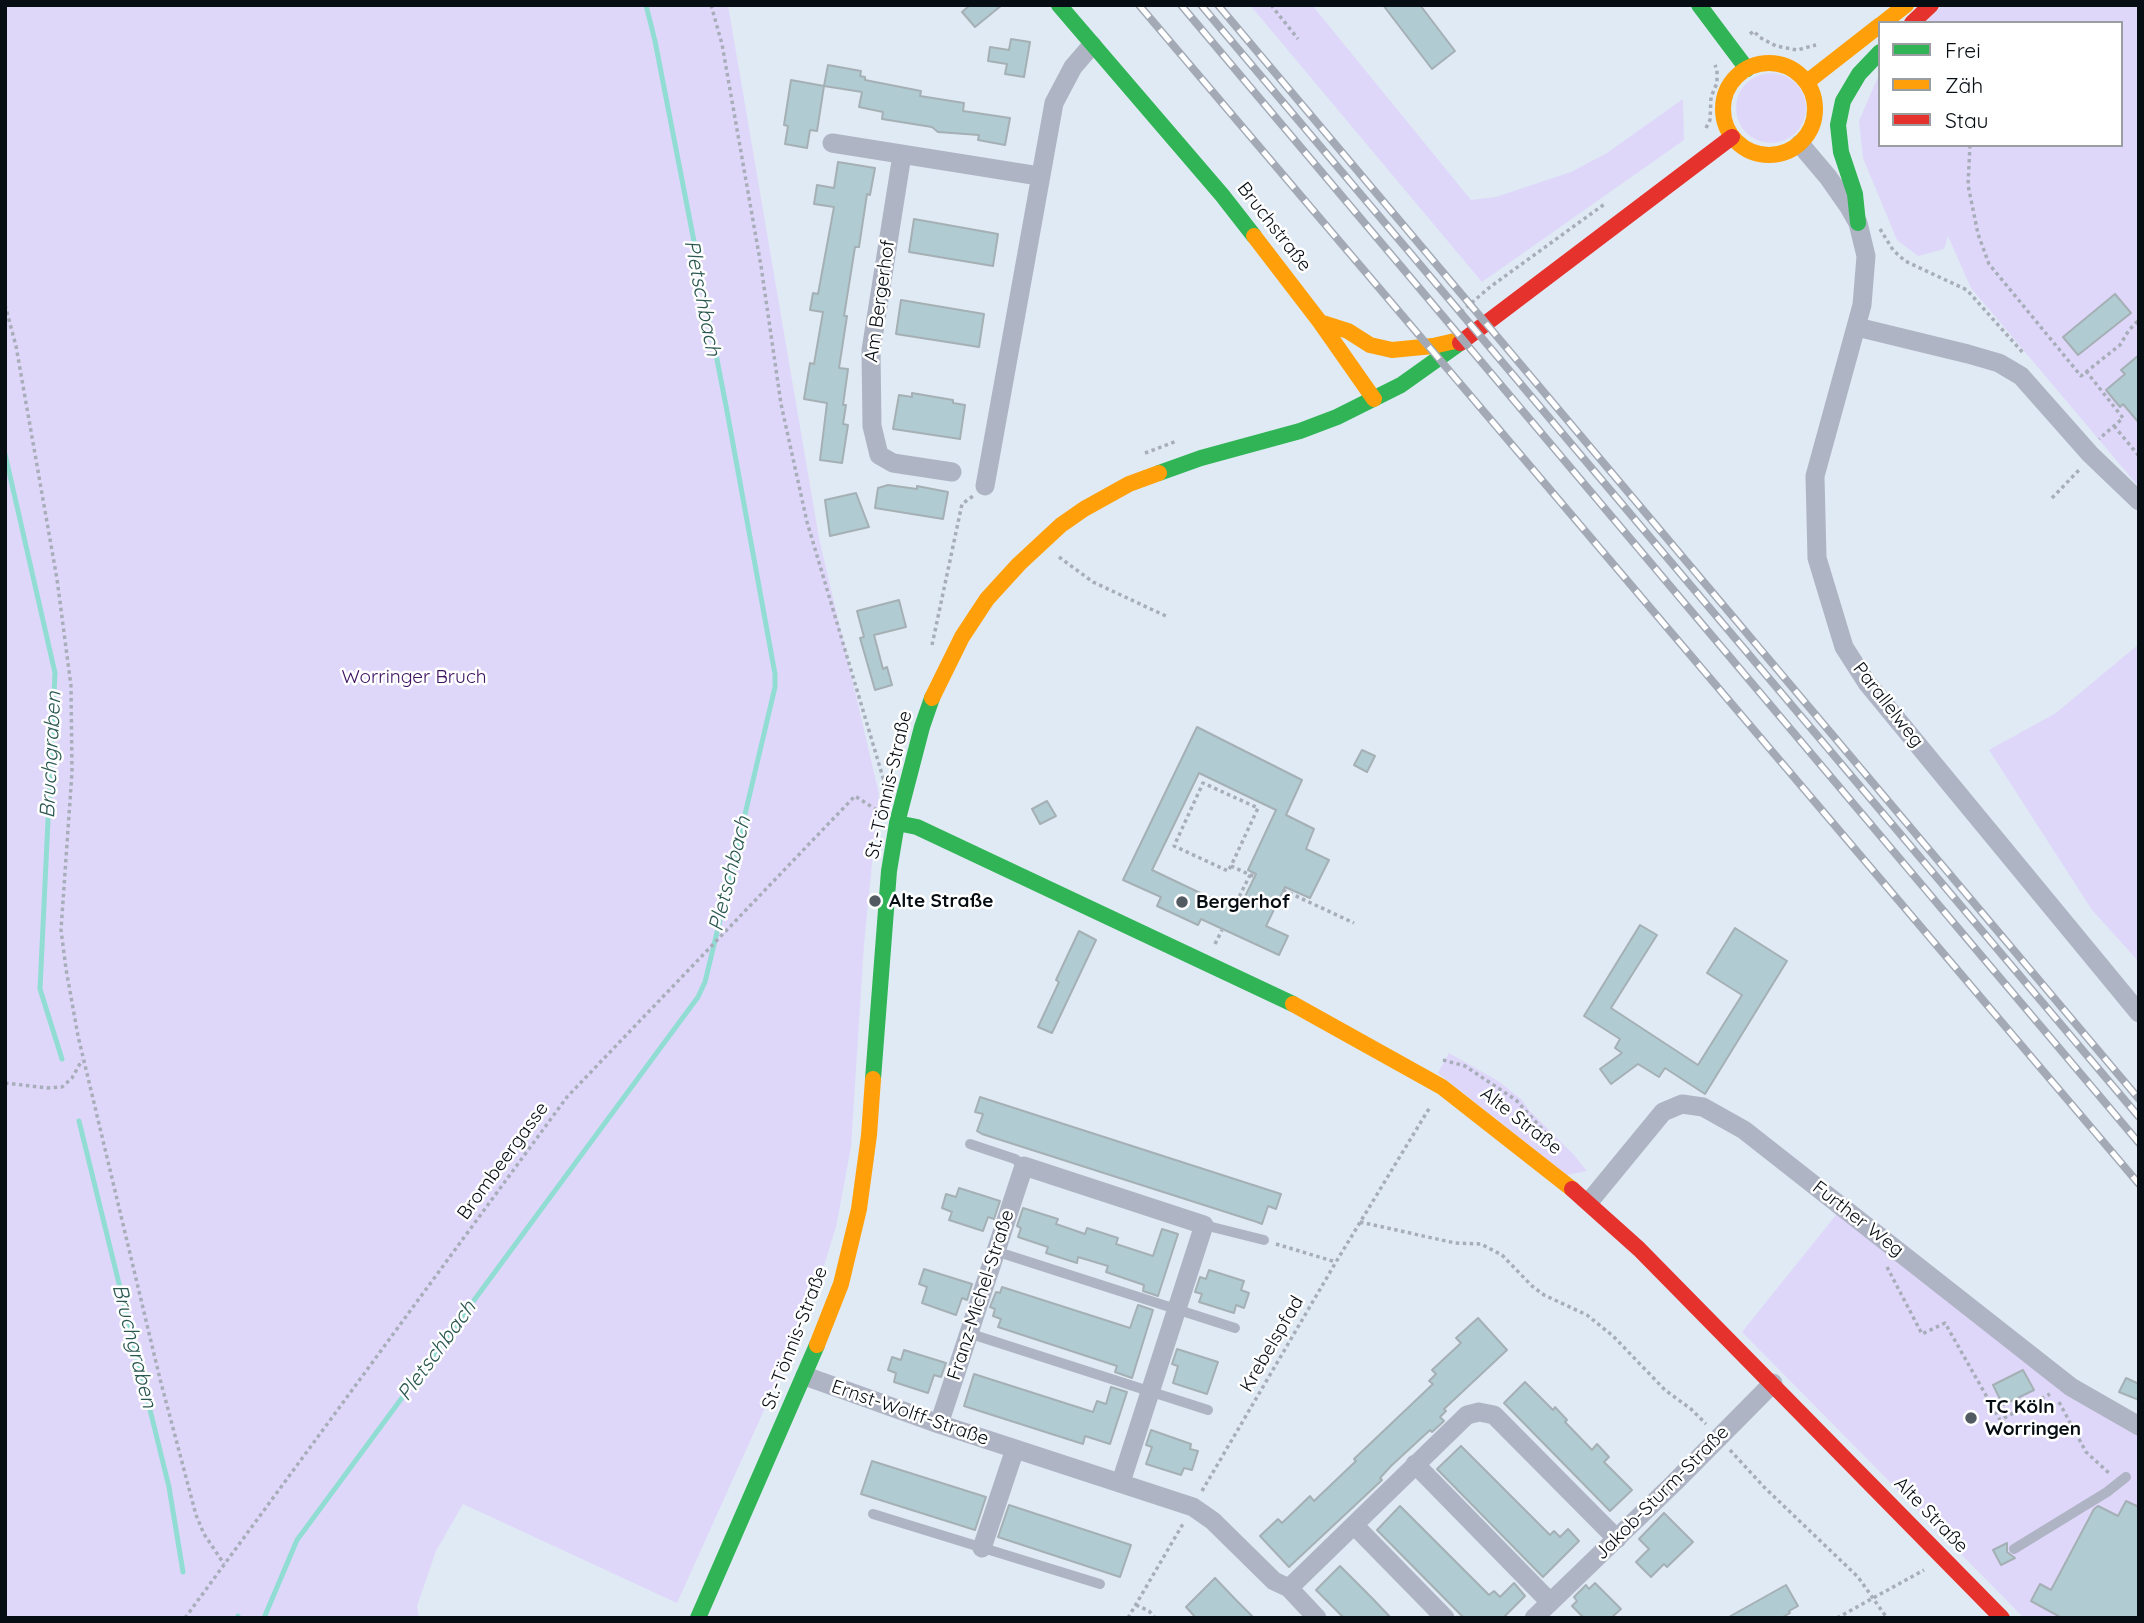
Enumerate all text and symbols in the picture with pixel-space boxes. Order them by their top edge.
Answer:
legend [1878,21,2123,147]
text: Frei [1945,37,1981,63]
text: Zäh [1945,72,1983,98]
text: Stau [1945,107,1988,133]
street label: Bruchstraße [1232,178,1316,276]
water label: Pletschbach [678,238,726,358]
street label: Am Bergerhof [860,238,900,364]
street label: Parallelweg [1848,658,1928,752]
park label: Worringer Bruch [341,666,487,688]
water label: Bruchgraben [35,691,67,819]
street label: St.-Tönnis-Straße [861,709,917,861]
water label: Pletschbach [704,814,756,934]
place label: Alte Straße [889,890,993,912]
place label: Bergerhof [1196,891,1290,913]
marker: Alte Straße [867,893,883,909]
marker: Bergerhof [1174,894,1190,910]
street label: Alte Straße [1476,1082,1566,1160]
street label: Brombeergasse [453,1098,553,1224]
street label: Further Weg [1808,1176,1908,1262]
street label: Franz-Michel-Straße [943,1207,1019,1383]
street label: St.-Tönnis-Straße [757,1263,833,1413]
water label: Bruchgraben [106,1281,162,1411]
street label: Krebelspfad [1235,1292,1309,1396]
water label: Pletschbach [392,1296,482,1406]
street label: Ernst-Wolff-Straße [828,1375,992,1451]
place label: TC Köln Worringen [1985,1396,2081,1440]
marker: TC Köln Worringen [1963,1410,1979,1426]
street label: Jakob-Sturm-Straße [1590,1421,1734,1565]
street label: Alte Straße [1889,1472,1973,1558]

